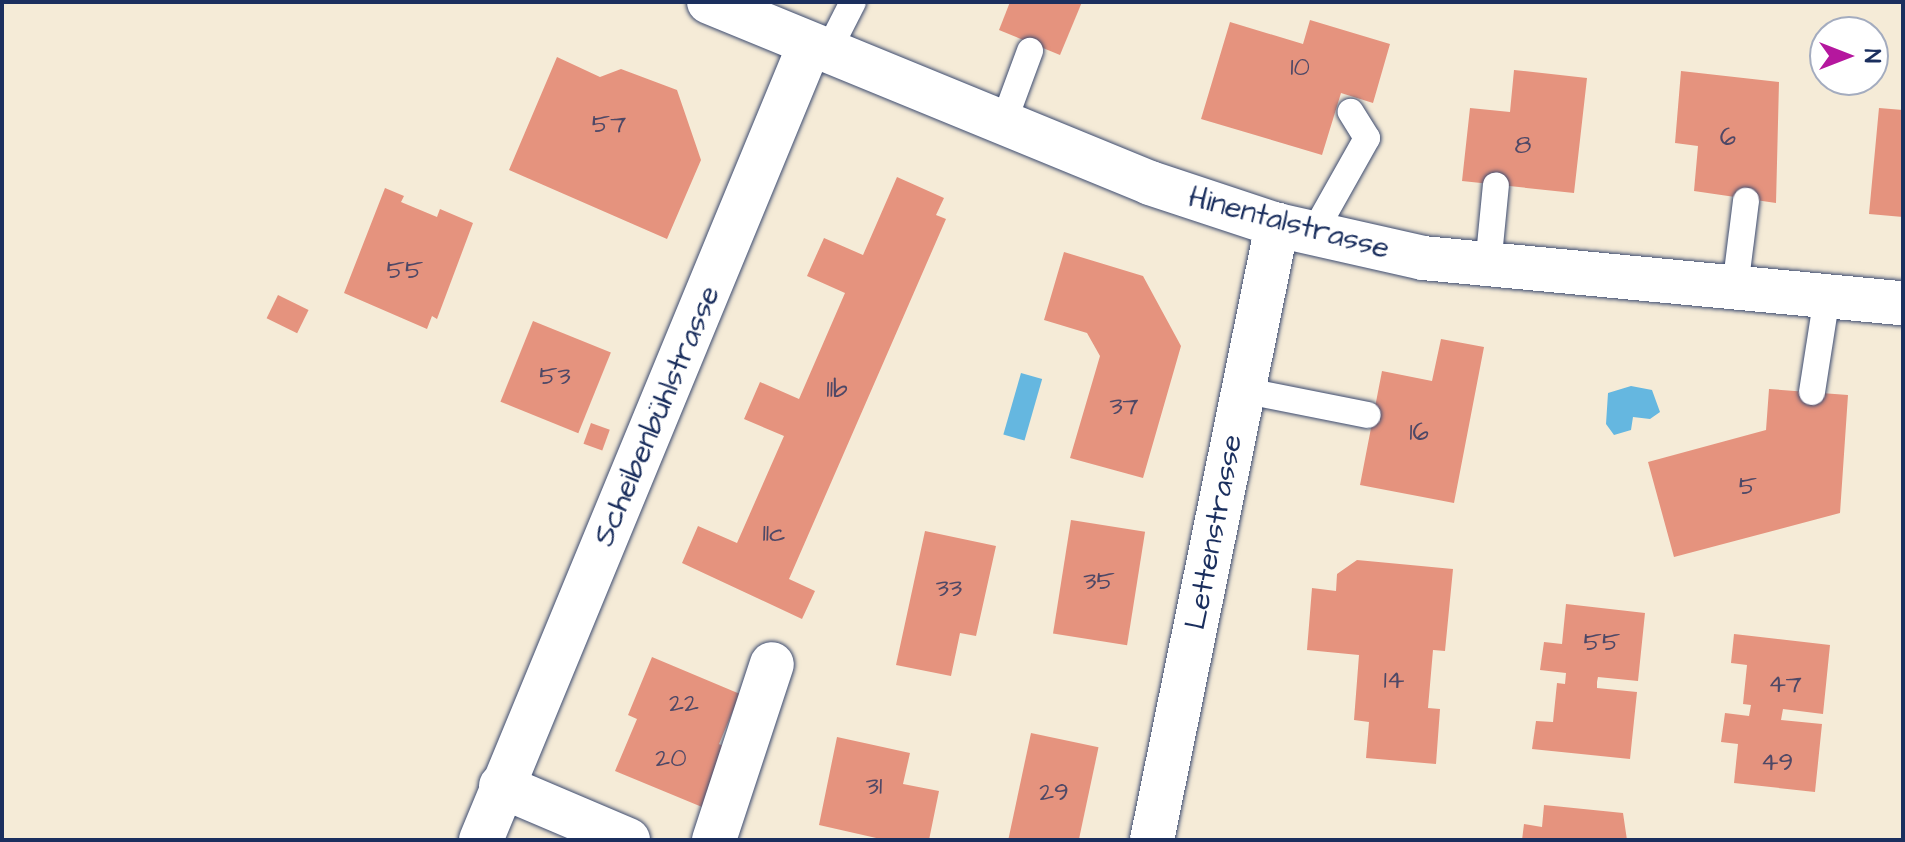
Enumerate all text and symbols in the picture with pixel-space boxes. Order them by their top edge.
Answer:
north arrow [1809,16,1889,96]
text: N [1856,49,1887,63]
house number: 10 [1290,52,1310,84]
house number: 57 [592,109,626,141]
house number: 6 [1720,122,1736,154]
house number: 8 [1515,130,1531,162]
street label: Hinentalstrasse [1185,179,1393,267]
house number: 55 [387,255,423,287]
street label: Scheibenbühlstrasse [586,281,728,551]
house number: 53 [539,361,571,393]
house number: 11b [826,374,848,406]
house number: 37 [1109,391,1139,423]
house number: 16 [1409,417,1429,449]
street label: Lettenstrasse [1177,431,1251,633]
house number: 5 [1739,471,1757,503]
house number: 11c [762,518,786,550]
house number: 35 [1083,566,1115,598]
house number: 33 [936,573,962,605]
house number: 55 [1584,627,1620,659]
house number: 14 [1383,665,1405,697]
house number: 47 [1768,669,1802,701]
house number: 22 [669,688,699,720]
house number: 20 [655,743,687,775]
house number: 49 [1761,747,1793,779]
house number: 31 [866,771,882,803]
house number: 29 [1039,777,1069,809]

